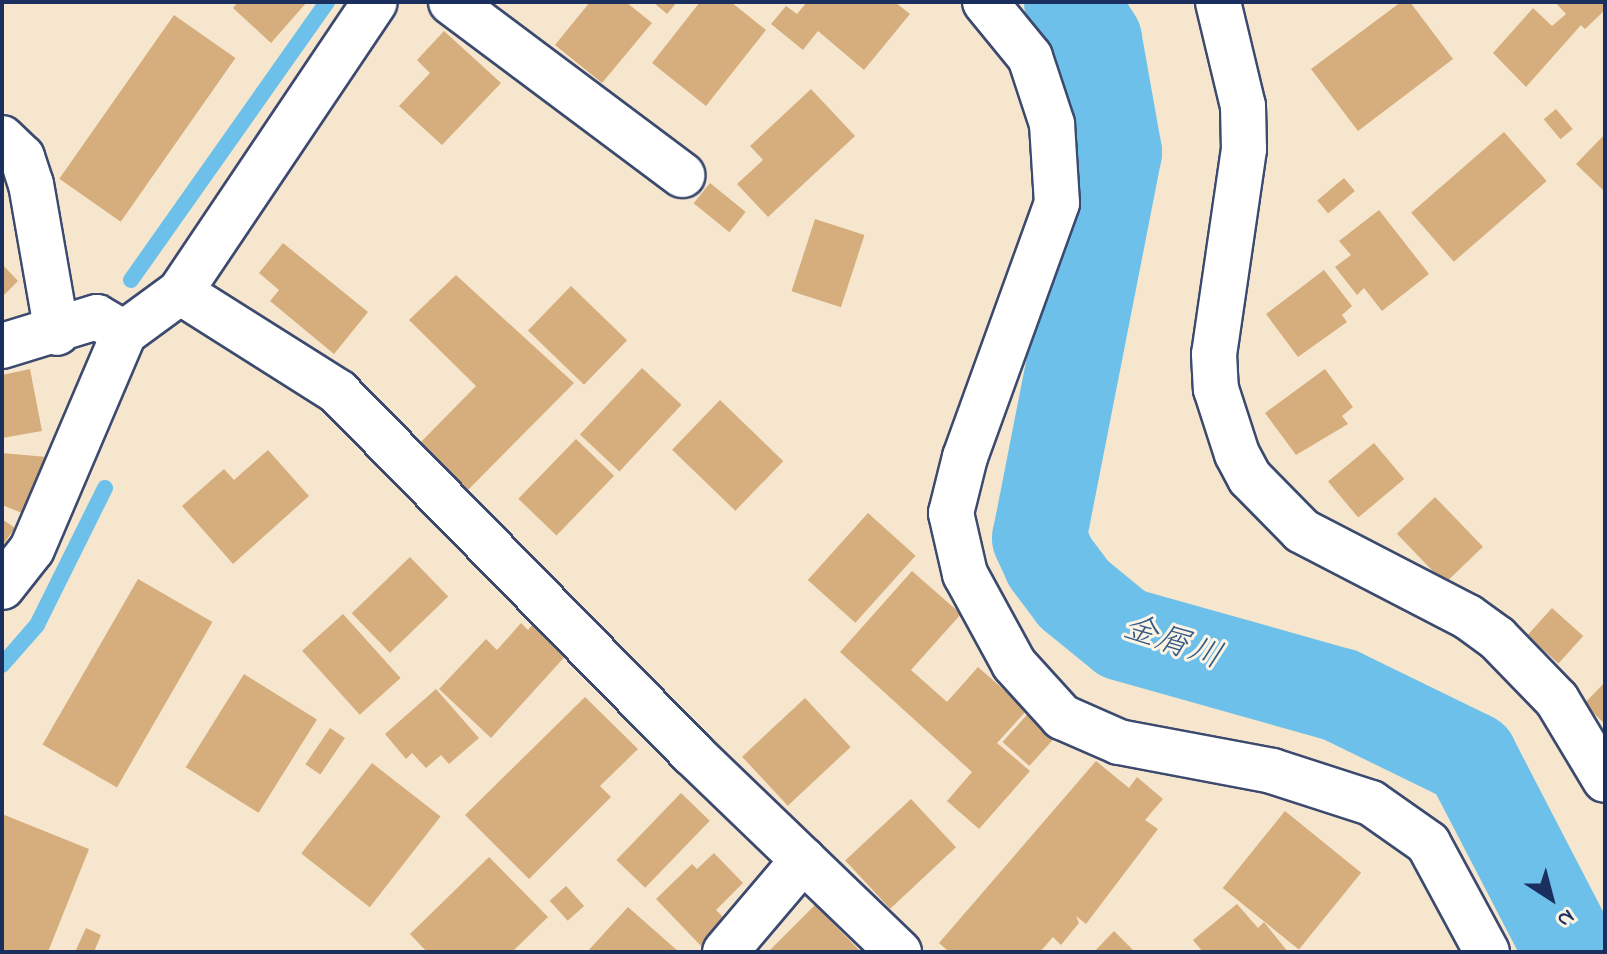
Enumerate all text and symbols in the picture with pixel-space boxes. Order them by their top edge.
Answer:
water label: 金屑川 [1117,608,1227,680]
north arrow [1511,858,1591,938]
text: N [1550,900,1581,935]

